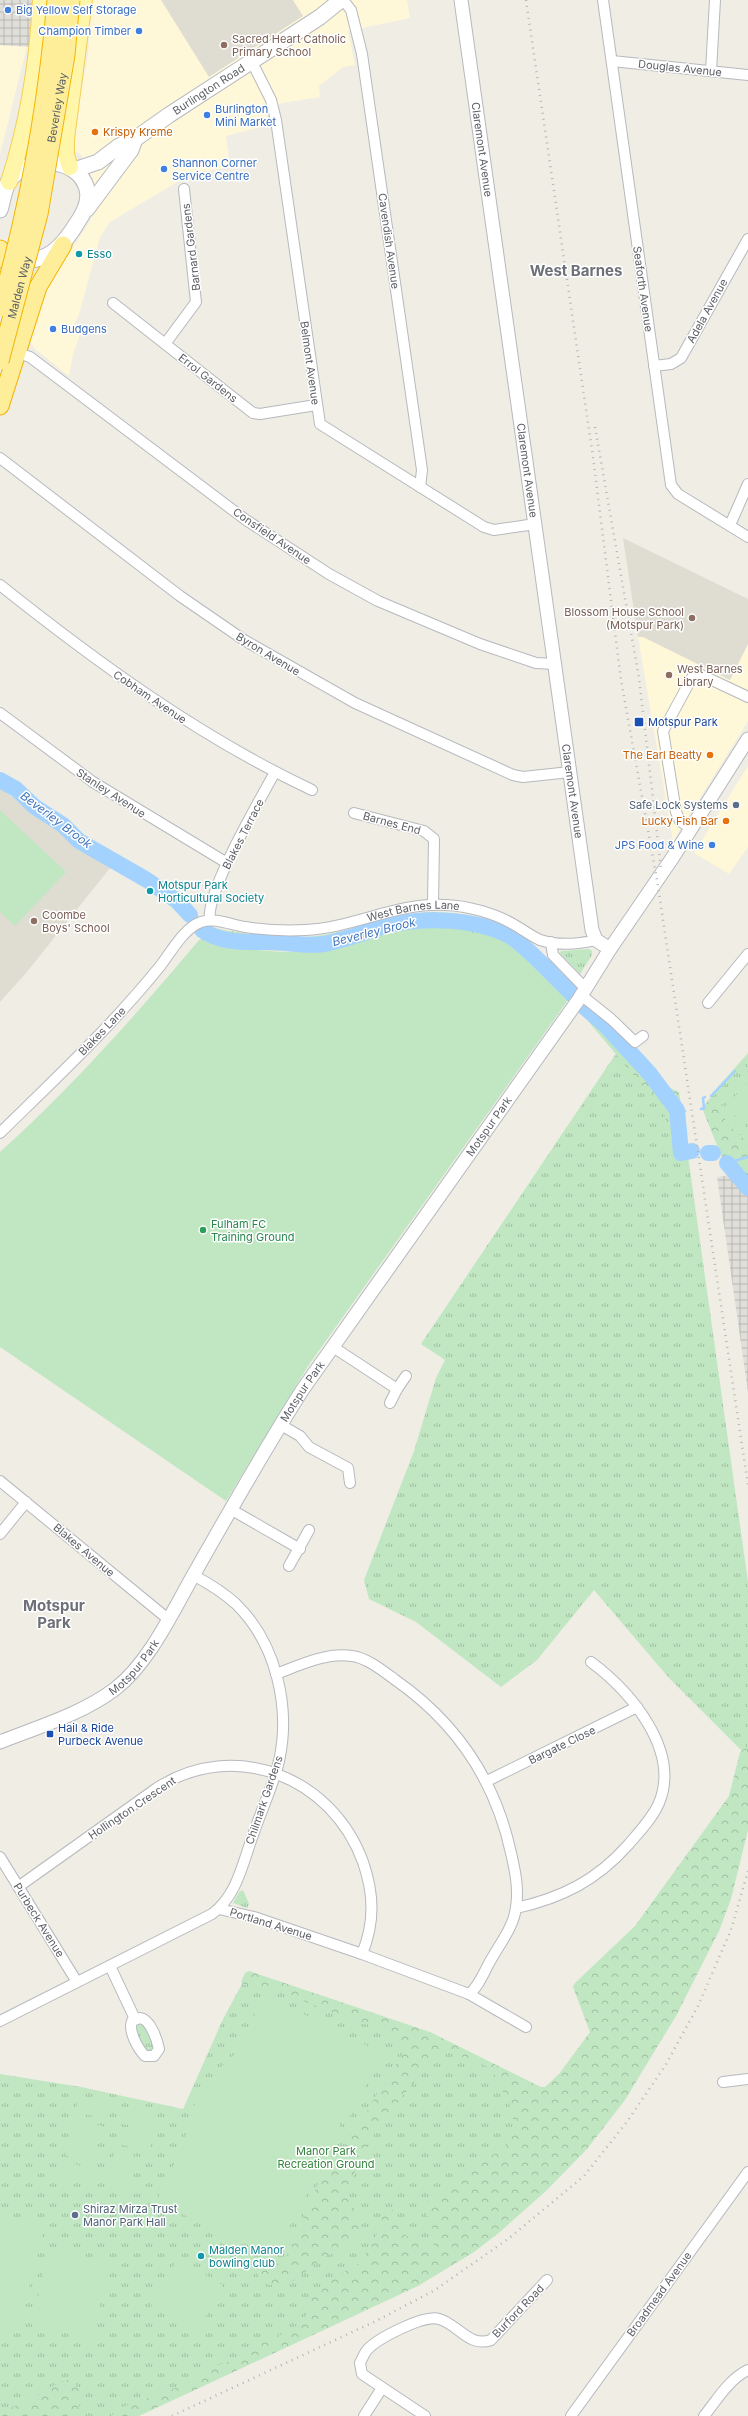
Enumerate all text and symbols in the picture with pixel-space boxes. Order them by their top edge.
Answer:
place label: Big Yellow Self Storage [16,3,136,17]
marker: Big Yellow Self Storage [3,5,13,15]
place label: Champion Timber [38,24,131,38]
marker: Champion Timber [134,26,144,36]
place label: Sacred Heart Catholic Primary School [232,32,346,59]
marker: Sacred Heart Catholic Primary School [219,40,229,50]
street label: Douglas Avenue [637,57,723,79]
street label: Burlington Road [170,61,247,118]
street label: Beverley Way [44,72,70,144]
street label: Claremont Avenue [468,101,496,198]
place label: Burlington Mini Market [215,102,276,129]
marker: Burlington Mini Market [202,110,212,120]
place label: Krispy Kreme [103,125,173,139]
marker: Krispy Kreme [90,127,100,137]
place label: Shannon Corner Service Centre [172,156,257,183]
marker: Shannon Corner Service Centre [159,164,169,174]
street label: Cavendish Avenue [375,192,403,290]
street label: Barnard Gardens [179,202,203,292]
street label: Seaforth Avenue [630,245,656,333]
place label: Esso [87,247,112,261]
marker: Esso [74,249,84,259]
street label: Malden Way [5,255,34,320]
district label: West Barnes [530,261,622,280]
street label: Adela Avenue [684,276,730,346]
street label: Belmont Avenue [297,320,323,406]
place label: Budgens [61,322,107,336]
marker: Budgens [48,324,58,334]
street label: Errol Gardens [176,351,240,405]
street label: Claremont Avenue [514,422,541,519]
street label: Consfield Avenue [230,505,314,567]
place label: Blossom House School (Motspur Park) [564,605,684,632]
marker: Blossom House School (Motspur Park) [687,613,697,623]
street label: Byron Avenue [233,629,303,679]
place label: West Barnes Library [677,662,743,689]
street label: Cobham Avenue [111,667,189,727]
marker: West Barnes Library [664,670,674,680]
place label: Motspur Park [648,715,718,729]
marker: Motspur Park [633,716,645,728]
street label: Claremont Avenue [559,743,586,839]
place label: The Earl Beatty [623,748,702,762]
marker: The Earl Beatty [705,750,715,760]
street label: Stanley Avenue [74,765,148,821]
water label: Beverley Brook [18,788,95,852]
street label: Blakes Terrace [219,796,267,872]
place label: Safe Lock Systems [629,798,728,812]
marker: Safe Lock Systems [731,800,741,810]
street label: Barnes End [362,809,422,837]
place label: Lucky Fish Bar [642,814,718,828]
marker: Lucky Fish Bar [721,816,731,826]
place label: JPS Food & Wine [615,838,704,852]
marker: JPS Food & Wine [707,840,717,850]
place label: Motspur Park Horticultural Society [158,878,264,905]
marker: Motspur Park Horticultural Society [145,886,155,896]
street label: West Barnes Lane [365,898,461,925]
place label: Coombe Boys' School [42,908,110,935]
water label: Beverley Brook [331,914,418,949]
marker: Coombe Boys' School [29,916,39,926]
street label: Blakes Lane [75,1004,129,1058]
street label: Motspur Park [463,1094,515,1159]
place label: Fulham FC Training Ground [211,1217,294,1244]
marker: Fulham FC Training Ground [198,1225,208,1235]
street label: Motspur Park [277,1358,328,1424]
street label: Blakes Avenue [50,1520,118,1580]
district label: Motspur Park [23,1596,85,1632]
street label: Motspur Park [106,1637,162,1698]
place label: Hail & Ride Purbeck Avenue [58,1721,143,1748]
street label: Bargate Close [526,1723,598,1767]
marker: Hail & Ride Purbeck Avenue [45,1729,55,1739]
street label: Chilmark Gardens [242,1754,286,1846]
street label: Hollington Crescent [86,1773,179,1843]
street label: Purbeck Avenue [11,1880,67,1960]
street label: Portland Avenue [228,1905,314,1943]
park label: Manor Park Recreation Ground [277,2144,375,2171]
place label: Shiraz Mirza Trust Manor Park Hall [83,2202,178,2229]
marker: Shiraz Mirza Trust Manor Park Hall [70,2210,80,2220]
place label: Malden Manor bowling club [209,2243,284,2270]
street label: Broadmead Avenue [623,2249,695,2339]
marker: Malden Manor bowling club [196,2251,206,2261]
street label: Burford Road [489,2281,547,2341]

